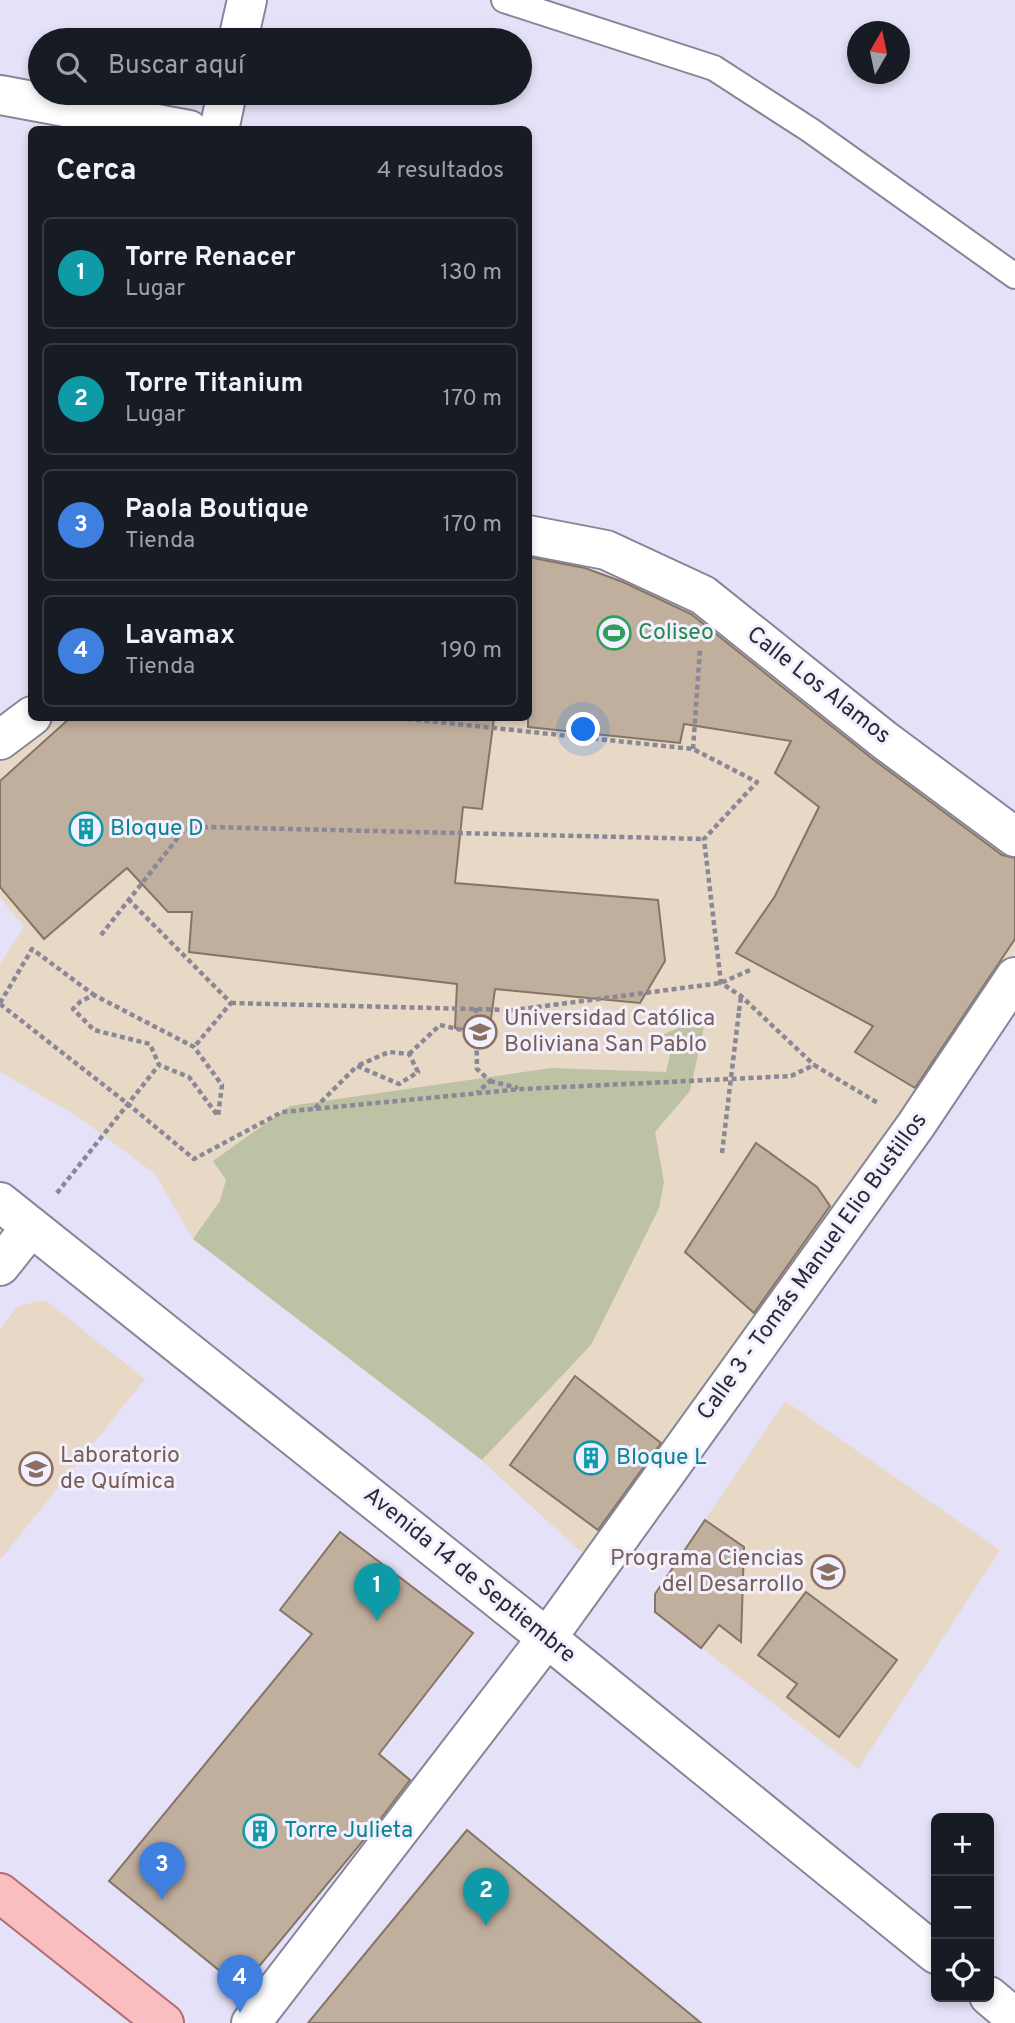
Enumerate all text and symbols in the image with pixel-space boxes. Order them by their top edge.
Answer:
north arrow [847,21,910,84]
search box [28,28,532,105]
icon: search [52,48,90,86]
text: Buscar aquí [108,50,245,83]
text: Cerca [56,153,136,190]
text: 4 resultados [377,157,504,186]
text: Torre Renacer [125,242,296,275]
text: 1 [76,259,86,288]
text: 130 m [440,259,502,288]
text: Lugar [125,275,185,304]
text: Torre Titanium [125,368,303,401]
text: 2 [74,385,88,414]
text: 170 m [443,385,502,414]
text: Lugar [125,401,185,430]
text: Paola Boutique [125,494,309,527]
text: 3 [74,511,88,540]
text: 170 m [443,511,502,540]
text: Tienda [125,527,195,556]
sports icon: Coliseo [595,614,633,652]
place label: Coliseo [638,619,714,648]
text: Lavamax [125,620,235,653]
street label: Calle Los Alamos [740,621,896,751]
text: 4 [74,637,88,666]
text: 190 m [440,637,502,666]
text: Tienda [125,653,195,682]
your location [566,712,600,746]
building icon: Bloque D [67,810,105,848]
place label: Bloque D [110,815,204,844]
place label: Universidad Católica Boliviana San Pablo [504,1005,715,1060]
school or university icon: Universidad Católica Boliviana San Pablo [461,1013,499,1051]
street label: Calle 3 - Tomás Manuel Elio Bustillos [692,1107,934,1427]
building icon: Bloque L [572,1439,610,1477]
place label: Laboratorio de Química [60,1442,180,1497]
place label: Bloque L [616,1444,707,1473]
school or university icon: Laboratorio de Química [17,1450,55,1488]
street label: Avenida 14 de Septiembre [357,1482,581,1670]
place label: Programa Ciencias del Desarrollo [610,1545,804,1600]
school or university icon: Programa Ciencias del Desarrollo [809,1553,847,1591]
pin: 1 [354,1563,400,1621]
building icon: Torre Julieta [241,1812,279,1850]
map controls [931,1813,994,2002]
button: + [931,1813,994,1876]
place label: Torre Julieta [284,1817,413,1846]
pin: 3 [139,1842,185,1900]
pin: 2 [463,1868,509,1926]
button: − [931,1876,994,1939]
button: locate [931,1939,994,2002]
pin: 4 [217,1955,263,2013]

